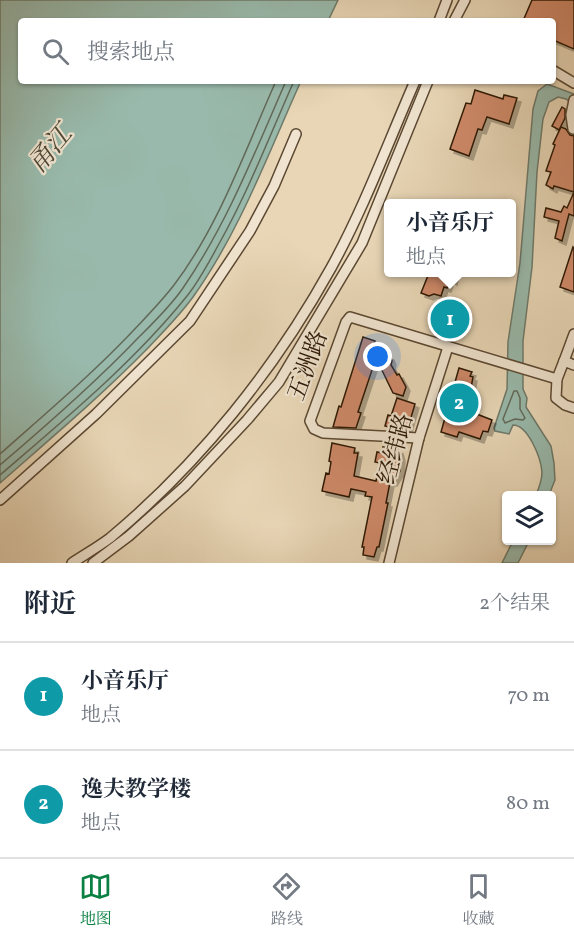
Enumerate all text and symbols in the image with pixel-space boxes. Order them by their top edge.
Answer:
search box [18,18,556,84]
icon: search [39,35,72,68]
text: 搜索地点 [87,38,175,69]
water label: 甬江 [20,115,84,181]
popup [384,199,516,277]
text: 小音乐厅 [406,209,494,240]
text: 地点 [406,244,446,272]
pin: 1 [430,296,470,342]
street label: 五洲路 [281,326,337,406]
your location [363,342,392,371]
pin: 2 [440,380,478,426]
street label: 经纬路 [371,410,423,488]
map controls [502,491,556,545]
button: layers [502,491,556,545]
text: 附近 [24,587,76,623]
text: 2个结果 [479,590,550,618]
text: 小音乐厅 [81,667,169,698]
text: 1 [39,682,48,710]
text: 70 m [507,682,550,710]
text: 地点 [81,702,121,730]
text: 逸夫教学楼 [81,775,191,806]
text: 2 [38,790,49,818]
text: 80 m [506,790,550,818]
text: 地点 [81,810,121,838]
tab: 地图 [79,870,112,931]
tab: 路线 [270,870,303,931]
tab: 收藏 [462,870,495,931]

